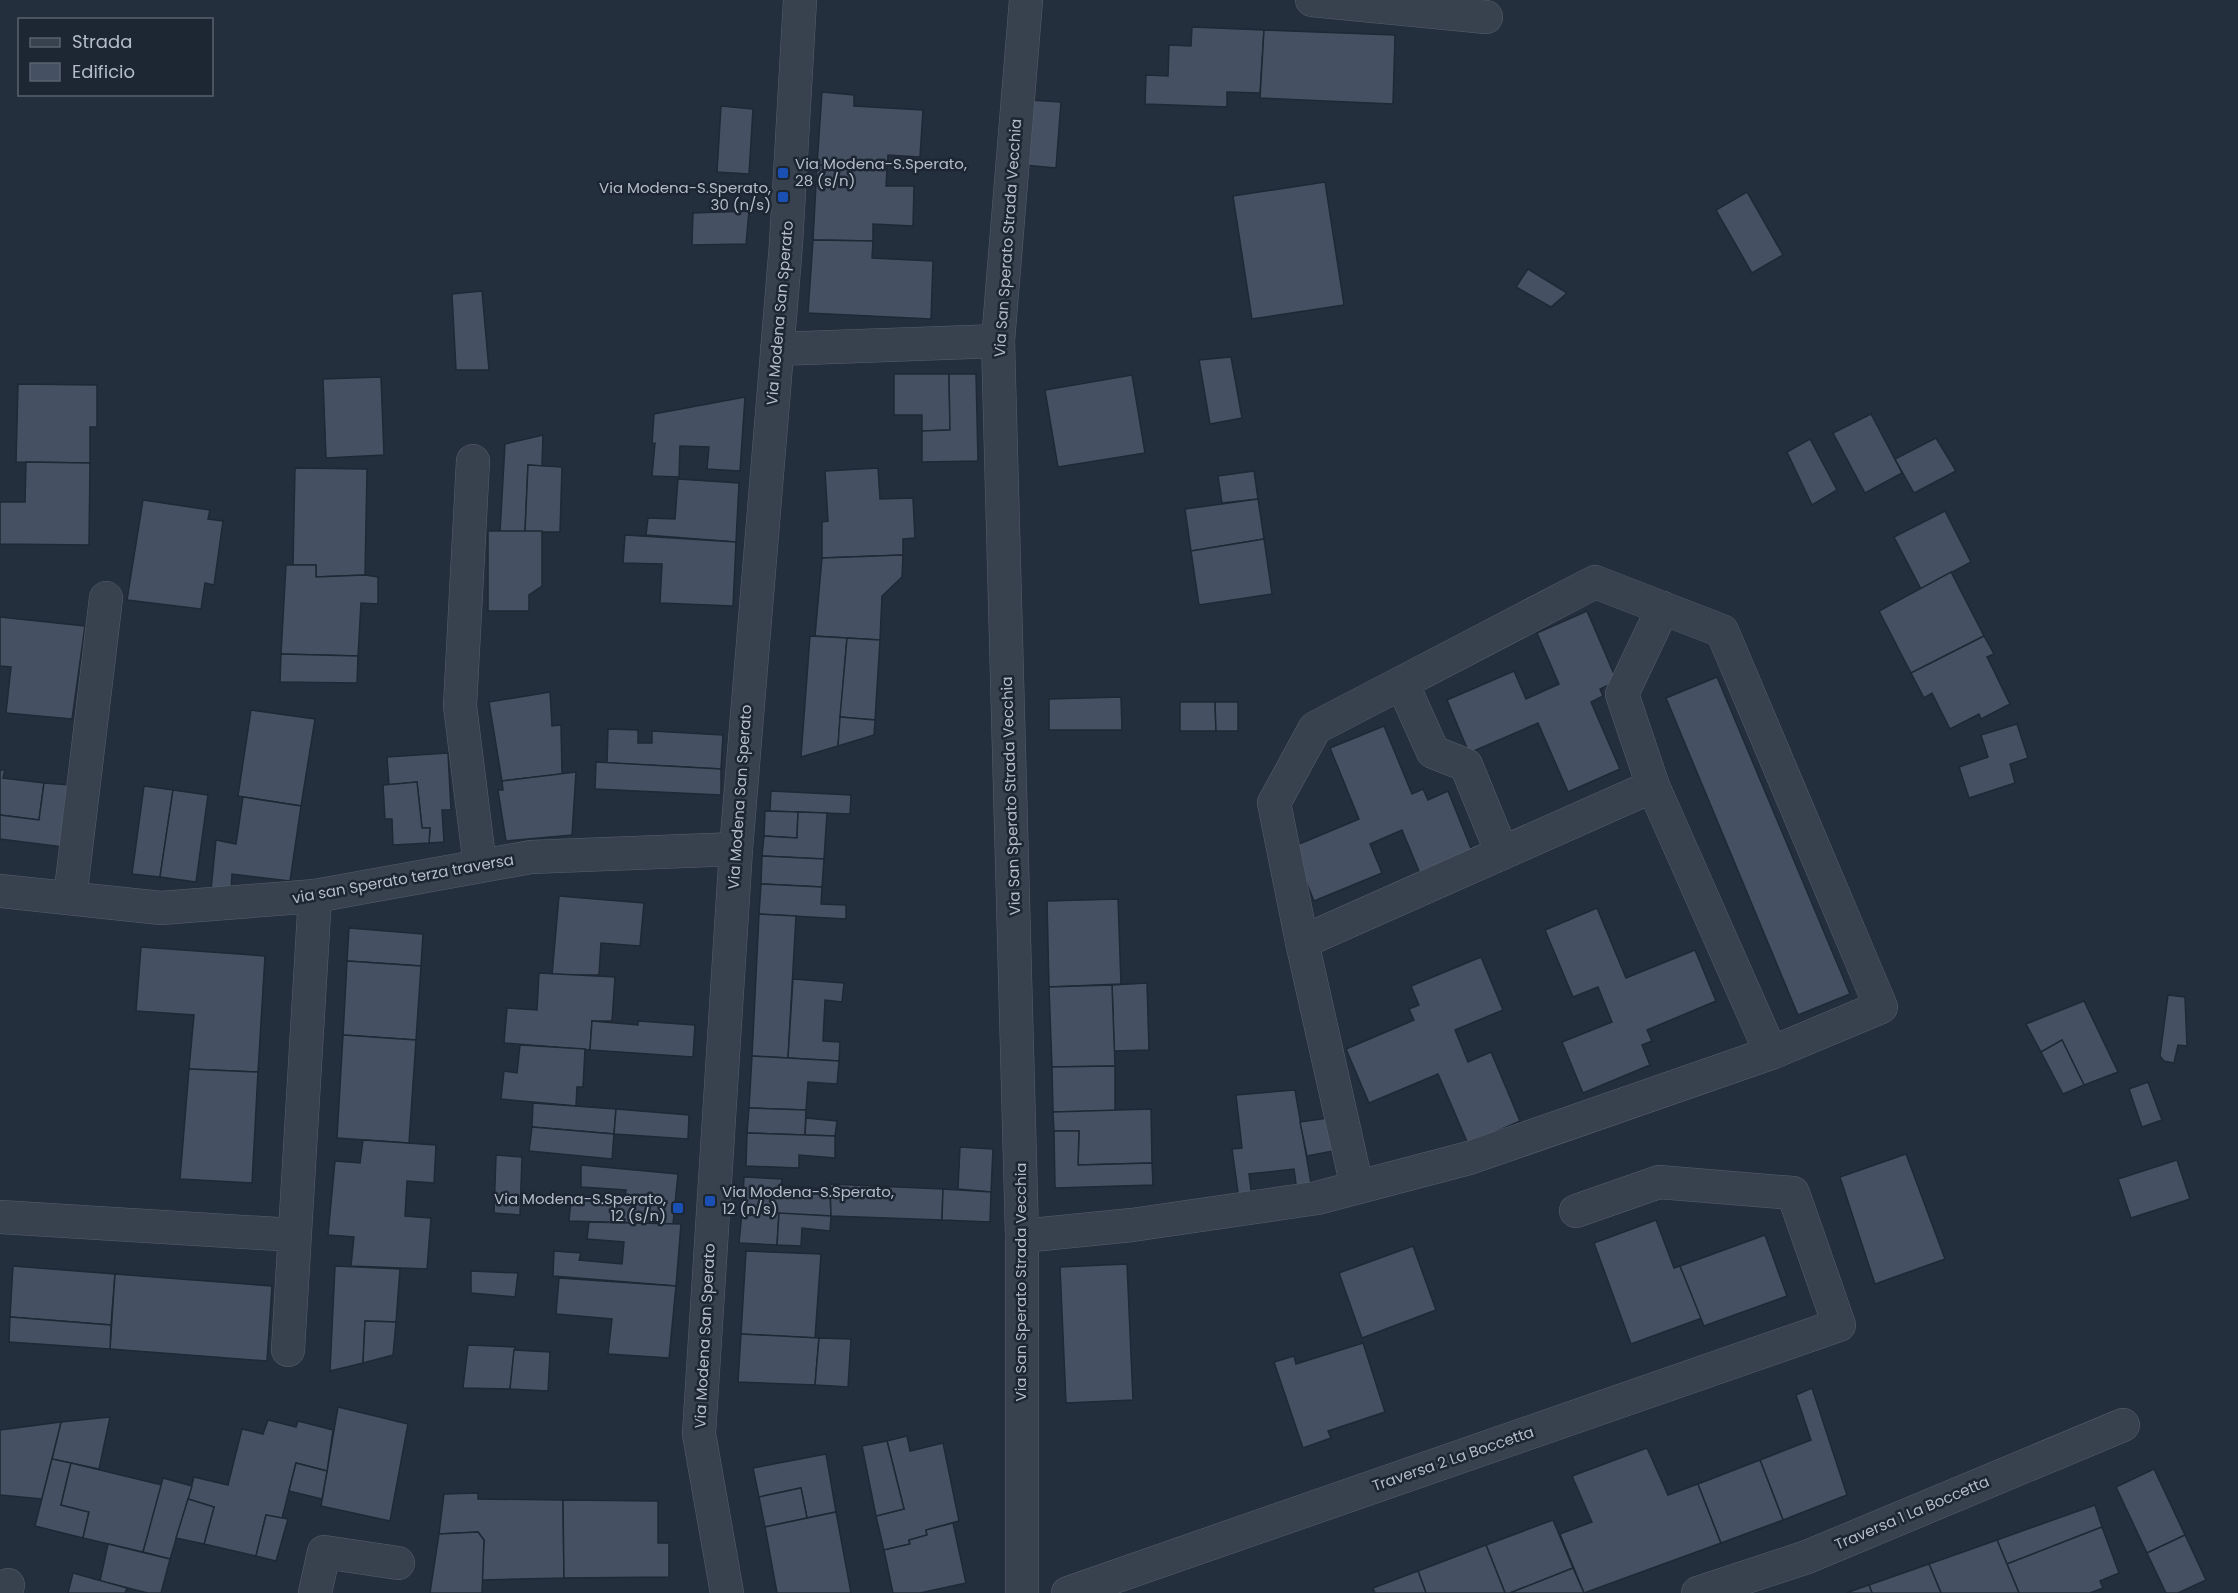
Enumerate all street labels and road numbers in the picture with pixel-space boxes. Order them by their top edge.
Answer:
street label: Via San Sperato Strada Vecchia [989,118,1026,358]
street label: Via Modena San Sperato [761,220,798,406]
street label: Via San Sperato Strada Vecchia [996,676,1025,916]
street label: Via Modena San Sperato [723,704,756,890]
street label: via san Sperato terza traversa [290,849,515,908]
street label: Via San Sperato Strada Vecchia [1010,1163,1031,1401]
street label: Via Modena San Sperato [689,1243,720,1429]
street label: Traversa 2 La Boccetta [1369,1421,1537,1496]
street label: Traversa 1 La Boccetta [1831,1470,1992,1555]

